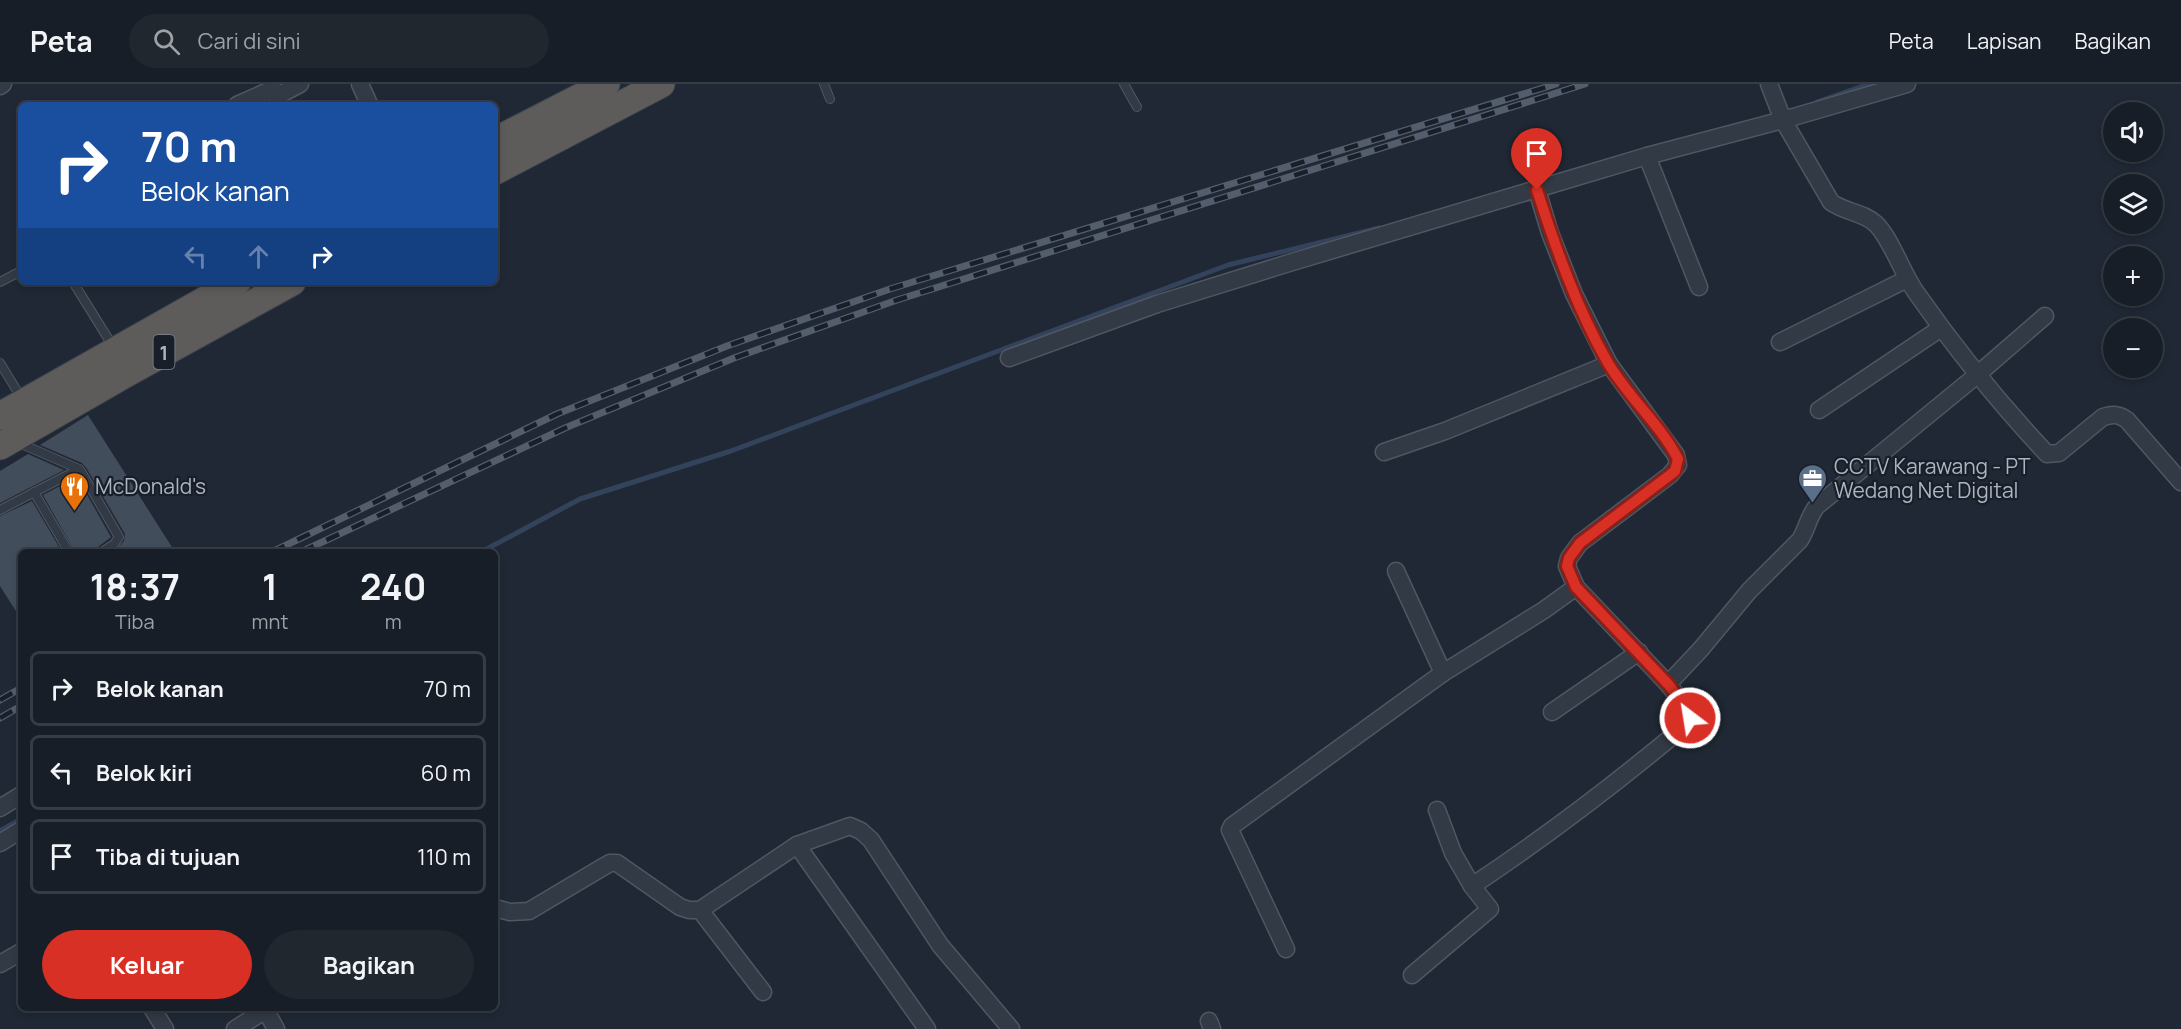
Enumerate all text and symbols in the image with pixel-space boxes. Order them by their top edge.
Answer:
search box [129,14,549,68]
text: Peta [30,22,93,60]
icon: search [150,25,183,58]
text: Cari di sini [198,26,301,56]
text: Peta [1889,27,1934,55]
text: Lapisan [1967,27,2042,55]
text: Bagikan [2075,27,2151,55]
map controls [2103,102,2163,378]
button: sound [2103,102,2163,162]
text: 70 m [141,117,237,175]
icon: right [42,126,120,204]
pin [1511,128,1562,190]
icon: arrive [1520,137,1553,170]
text: Belok kanan [141,172,290,209]
button: layers [2103,174,2163,234]
icon: left [179,240,212,273]
icon: ahead [242,240,275,273]
icon: right [305,240,338,273]
button: + [2103,246,2163,306]
button: − [2103,318,2163,378]
road number: 1 [154,335,174,369]
place label: CCTV Karawang - PT Wedang Net Digital [1834,452,2031,504]
office icon: CCTV Karawang - PT Wedang Net Digital [1797,462,1829,504]
restaurant icon: McDonald's [58,470,90,512]
place label: McDonald's [95,472,206,500]
text: 18:37 [90,562,180,611]
text: 1 [262,562,278,611]
text: 240 [360,562,426,611]
text: Tiba [115,608,155,635]
text: mnt [252,608,288,635]
text: m [385,608,402,635]
icon: right [45,672,78,705]
text: Belok kanan [96,674,224,704]
text: 70 m [423,674,471,704]
position arrow [1658,686,1722,750]
icon: left [45,756,78,789]
text: Belok kiri [96,758,192,788]
text: 60 m [421,758,471,788]
icon: arrive [45,840,78,873]
text: Tiba di tujuan [96,842,240,872]
text: 110 m [417,842,471,872]
button: Keluar [42,930,252,999]
button: Bagikan [264,930,474,999]

